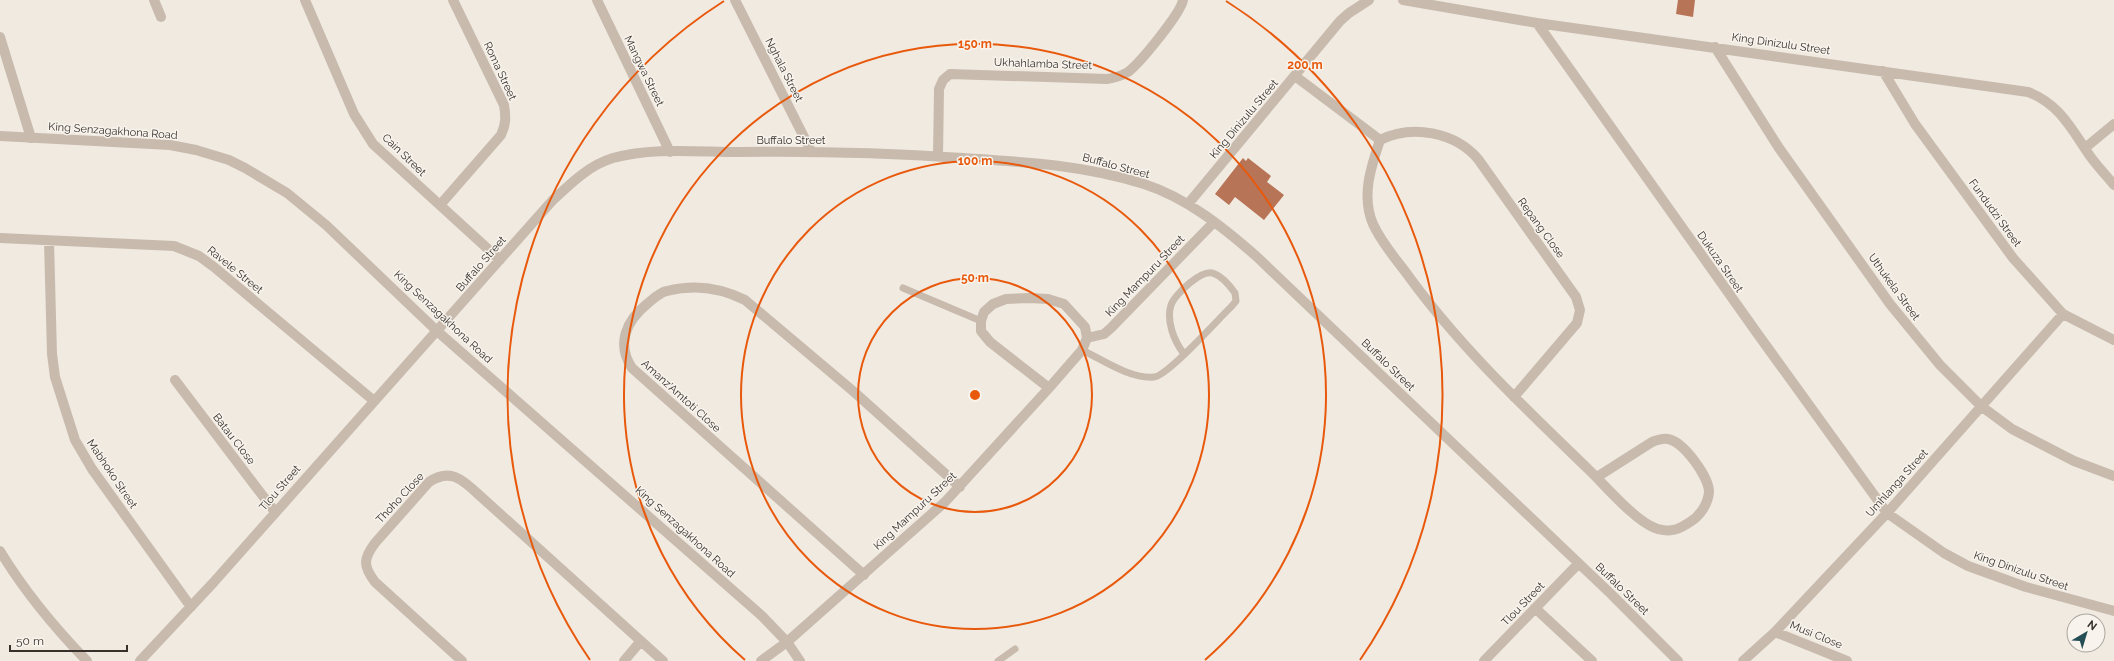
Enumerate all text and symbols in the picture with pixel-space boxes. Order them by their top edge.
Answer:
street label: King Dinizulu Street [1731,31,1831,57]
street label: Mangwa Street [621,34,667,109]
street label: Nghala Street [762,36,806,104]
text: 150 m [958,37,992,51]
street label: Roma Street [481,40,519,103]
street label: Ukhahlamba Street [994,56,1093,72]
text: 200 m [1287,58,1323,72]
street label: King Dinizulu Street [1207,77,1281,161]
street label: King Senzagakhona Road [48,120,178,142]
street label: Cain Street [379,131,429,179]
street label: Buffalo Street [756,134,826,147]
street label: Buffalo Street [1081,151,1151,181]
text: 100 m [958,154,992,168]
street label: Fundudzi Street [1966,177,2024,250]
street label: Repang Close [1515,195,1567,261]
street label: Dukuza Street [1694,229,1746,295]
street label: King Mampuru Street [1103,232,1187,319]
street label: Buffalo Street [453,233,509,294]
street label: Ravele Street [205,244,266,297]
street label: Uthukela Street [1865,251,1923,323]
street label: King Senzagakhona Road [391,268,495,366]
text: 50 m [961,271,989,285]
street label: Buffalo Street [1359,336,1418,394]
street label: Amanz'Amtoti Close [639,357,724,435]
centre of rings [968,388,982,402]
street label: Batau Close [210,411,258,468]
street label: Mabhoko Street [84,437,140,511]
street label: Umhlanga Street [1863,446,1931,519]
street label: Tlou Street [257,462,304,513]
street label: King Mampuru Street [871,469,959,553]
street label: Thoho Close [373,470,427,526]
street label: King Senzagakhona Road [632,484,738,580]
street label: King Dinizulu Street [1972,549,2070,593]
street label: Buffalo Street [1593,560,1652,618]
street label: Tlou Street [1499,579,1547,629]
north arrow [2066,613,2106,653]
text: N [2085,618,2099,633]
street label: Musi Close [1788,619,1845,652]
scale bar [10,627,127,653]
text: 50 m [16,634,44,648]

